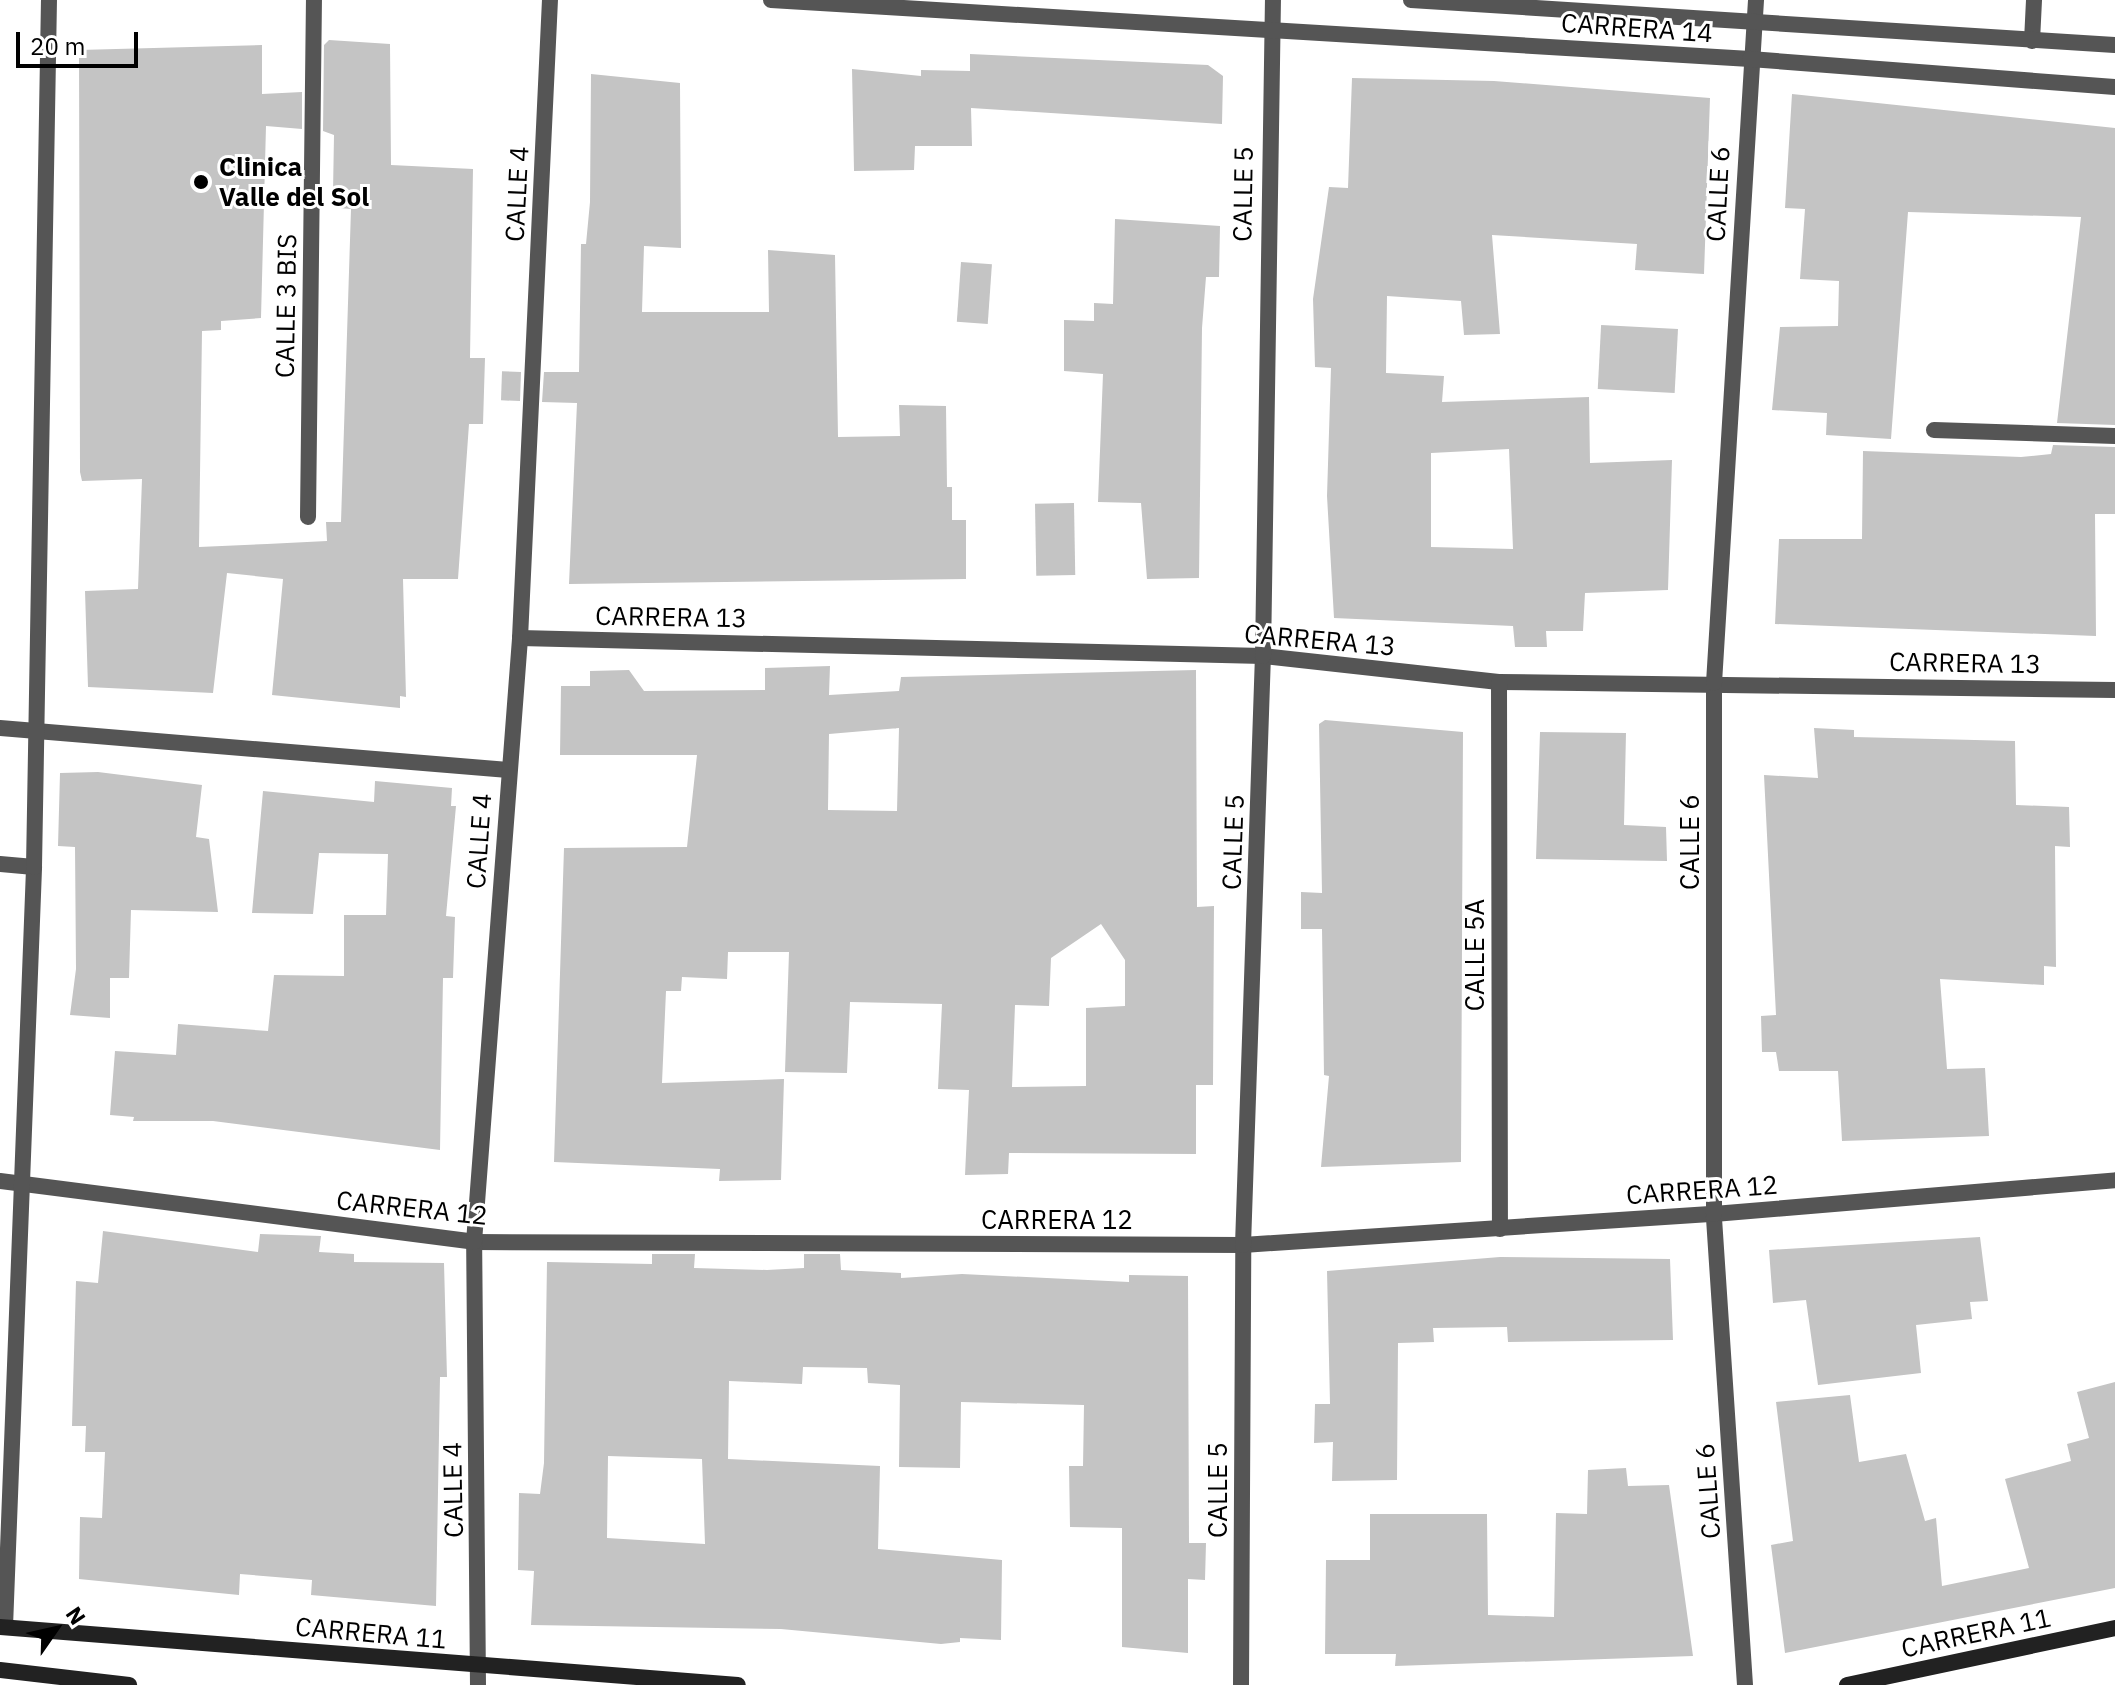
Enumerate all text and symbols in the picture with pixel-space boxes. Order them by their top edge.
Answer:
street label: CARRERA 14 [1560,7,1714,49]
scale bar [20,16,142,66]
text: 20 m [30,30,85,62]
street label: CALLE 4 [499,145,535,243]
street label: CALLE 6 [1700,145,1736,243]
street label: CALLE 5 [1227,146,1259,242]
place label: Clinica Valle del Sol [219,151,369,212]
marker: Clinica Valle del Sol [190,171,212,193]
street label: CALLE 3 BIS [269,234,303,378]
street label: CARRERA 13 [595,600,747,634]
street label: CARRERA 13 [1243,618,1397,662]
street label: CARRERA 13 [1889,646,2041,680]
street label: CALLE 4 [460,792,498,890]
street label: CALLE 5 [1216,794,1250,890]
street label: CALLE 6 [1674,794,1706,890]
street label: CALLE 5A [1459,899,1491,1011]
street label: CARRERA 12 [1625,1169,1779,1211]
street label: CARRERA 12 [335,1185,489,1231]
street label: CARRERA 12 [981,1204,1133,1236]
street label: CALLE 4 [437,1442,469,1538]
street label: CALLE 5 [1202,1442,1234,1538]
street label: CALLE 6 [1689,1442,1727,1540]
north arrow [16,1589,96,1669]
text: N [60,1601,93,1630]
street label: CARRERA 11 [1898,1602,2054,1664]
street label: CARRERA 11 [294,1611,448,1655]

